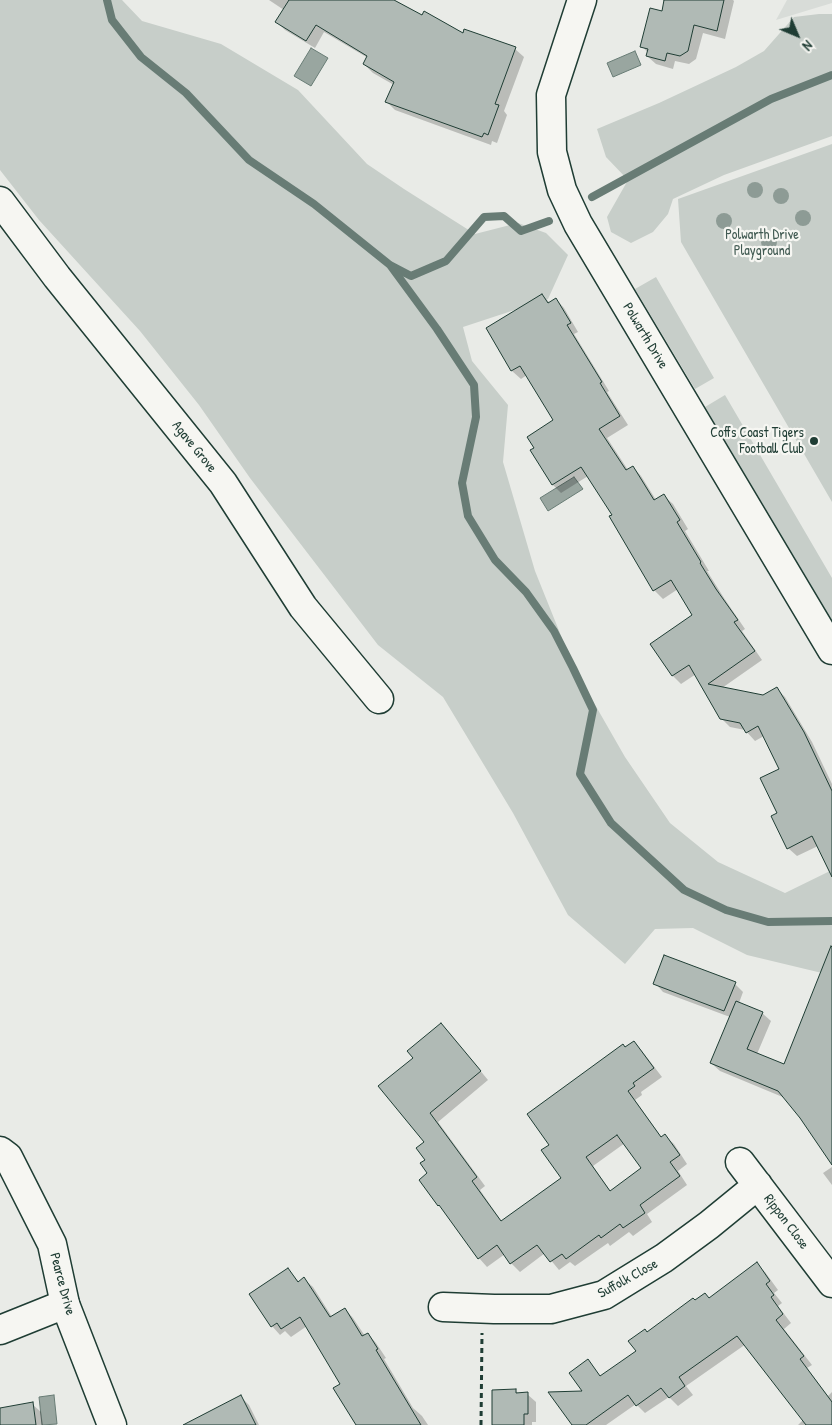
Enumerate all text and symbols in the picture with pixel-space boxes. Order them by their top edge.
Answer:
north arrow [772,10,822,60]
text: N [799,37,817,55]
park label: Polwarth Drive Playground [725,227,799,260]
street label: Polwarth Drive [619,300,671,372]
street label: Agave Grove [168,418,220,476]
place label: Coffs Coast Tigers Football Club [710,425,804,458]
marker: Coffs Coast Tigers Football Club [808,435,820,447]
street label: Rippon Close [760,1191,812,1253]
street label: Pearce Drive [46,1251,78,1317]
street label: Suffolk Close [595,1256,661,1302]

